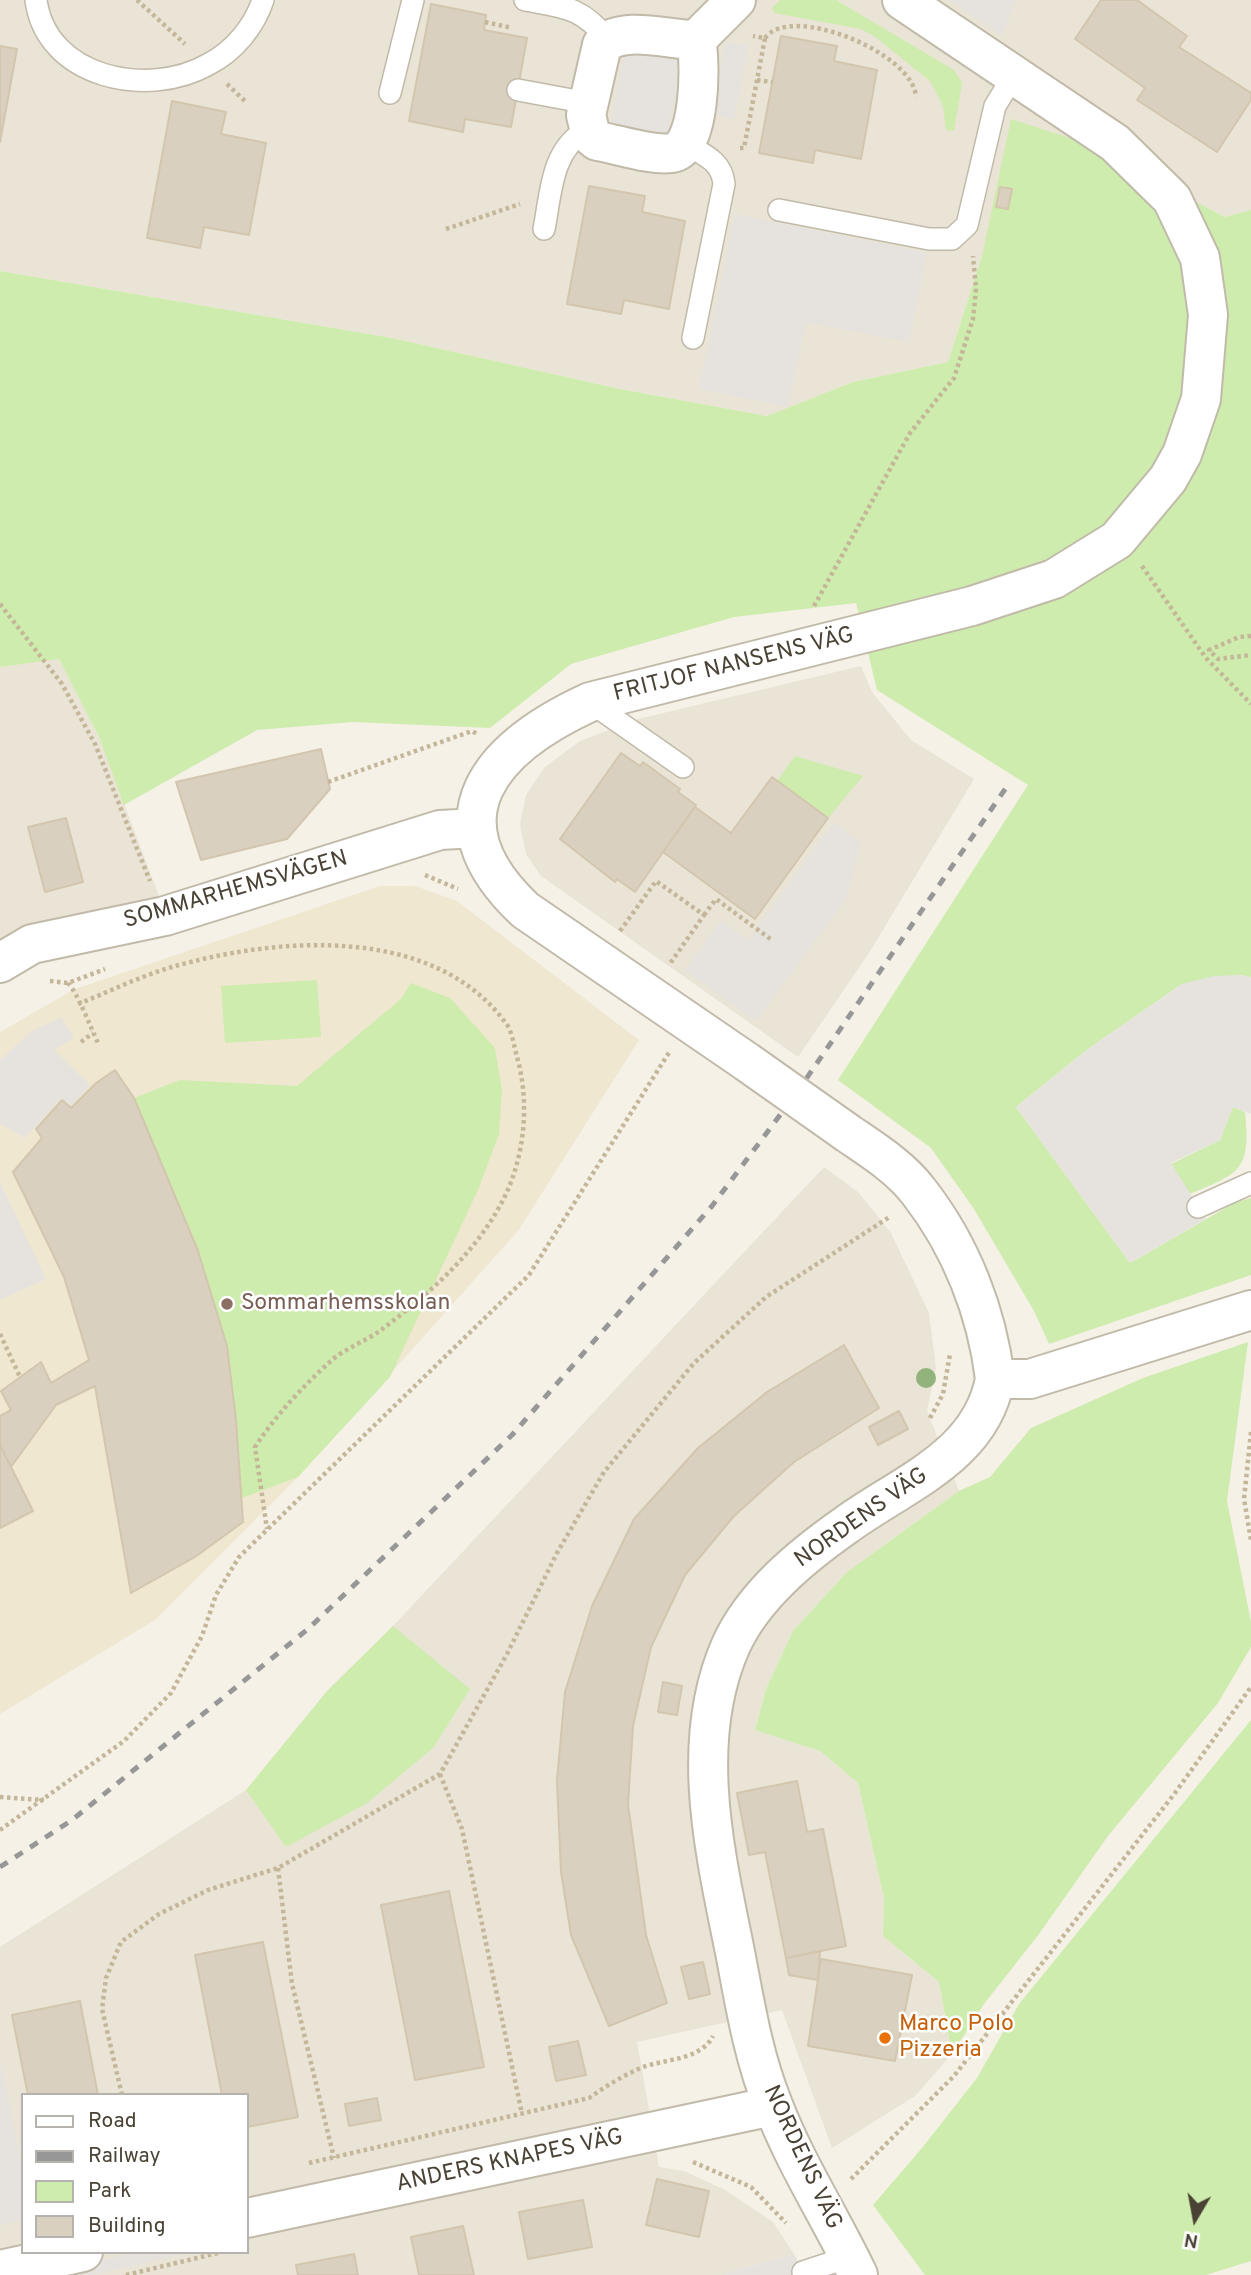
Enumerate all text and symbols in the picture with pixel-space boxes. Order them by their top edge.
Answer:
street label: FRITJOF NANSENS VÄG [611,623,857,709]
street label: SOMMARHEMSVÄGEN [121,846,351,936]
place label: Sommarhemsskolan [241,1290,450,1318]
marker: Sommarhemsskolan [219,1296,235,1312]
street label: NORDENS VÄG [790,1463,934,1575]
place label: Marco Polo Pizzeria [899,2011,1014,2065]
marker: Marco Polo Pizzeria [877,2030,893,2046]
street label: NORDENS VÄG [755,2081,847,2235]
legend [21,2093,248,2254]
text: Road [88,2108,137,2135]
street label: ANDERS KNAPES VÄG [394,2124,626,2200]
text: Railway [88,2143,161,2170]
text: Park [88,2178,131,2205]
north arrow [1160,2184,1230,2254]
text: Building [88,2213,166,2240]
text: N [1183,2227,1200,2253]

